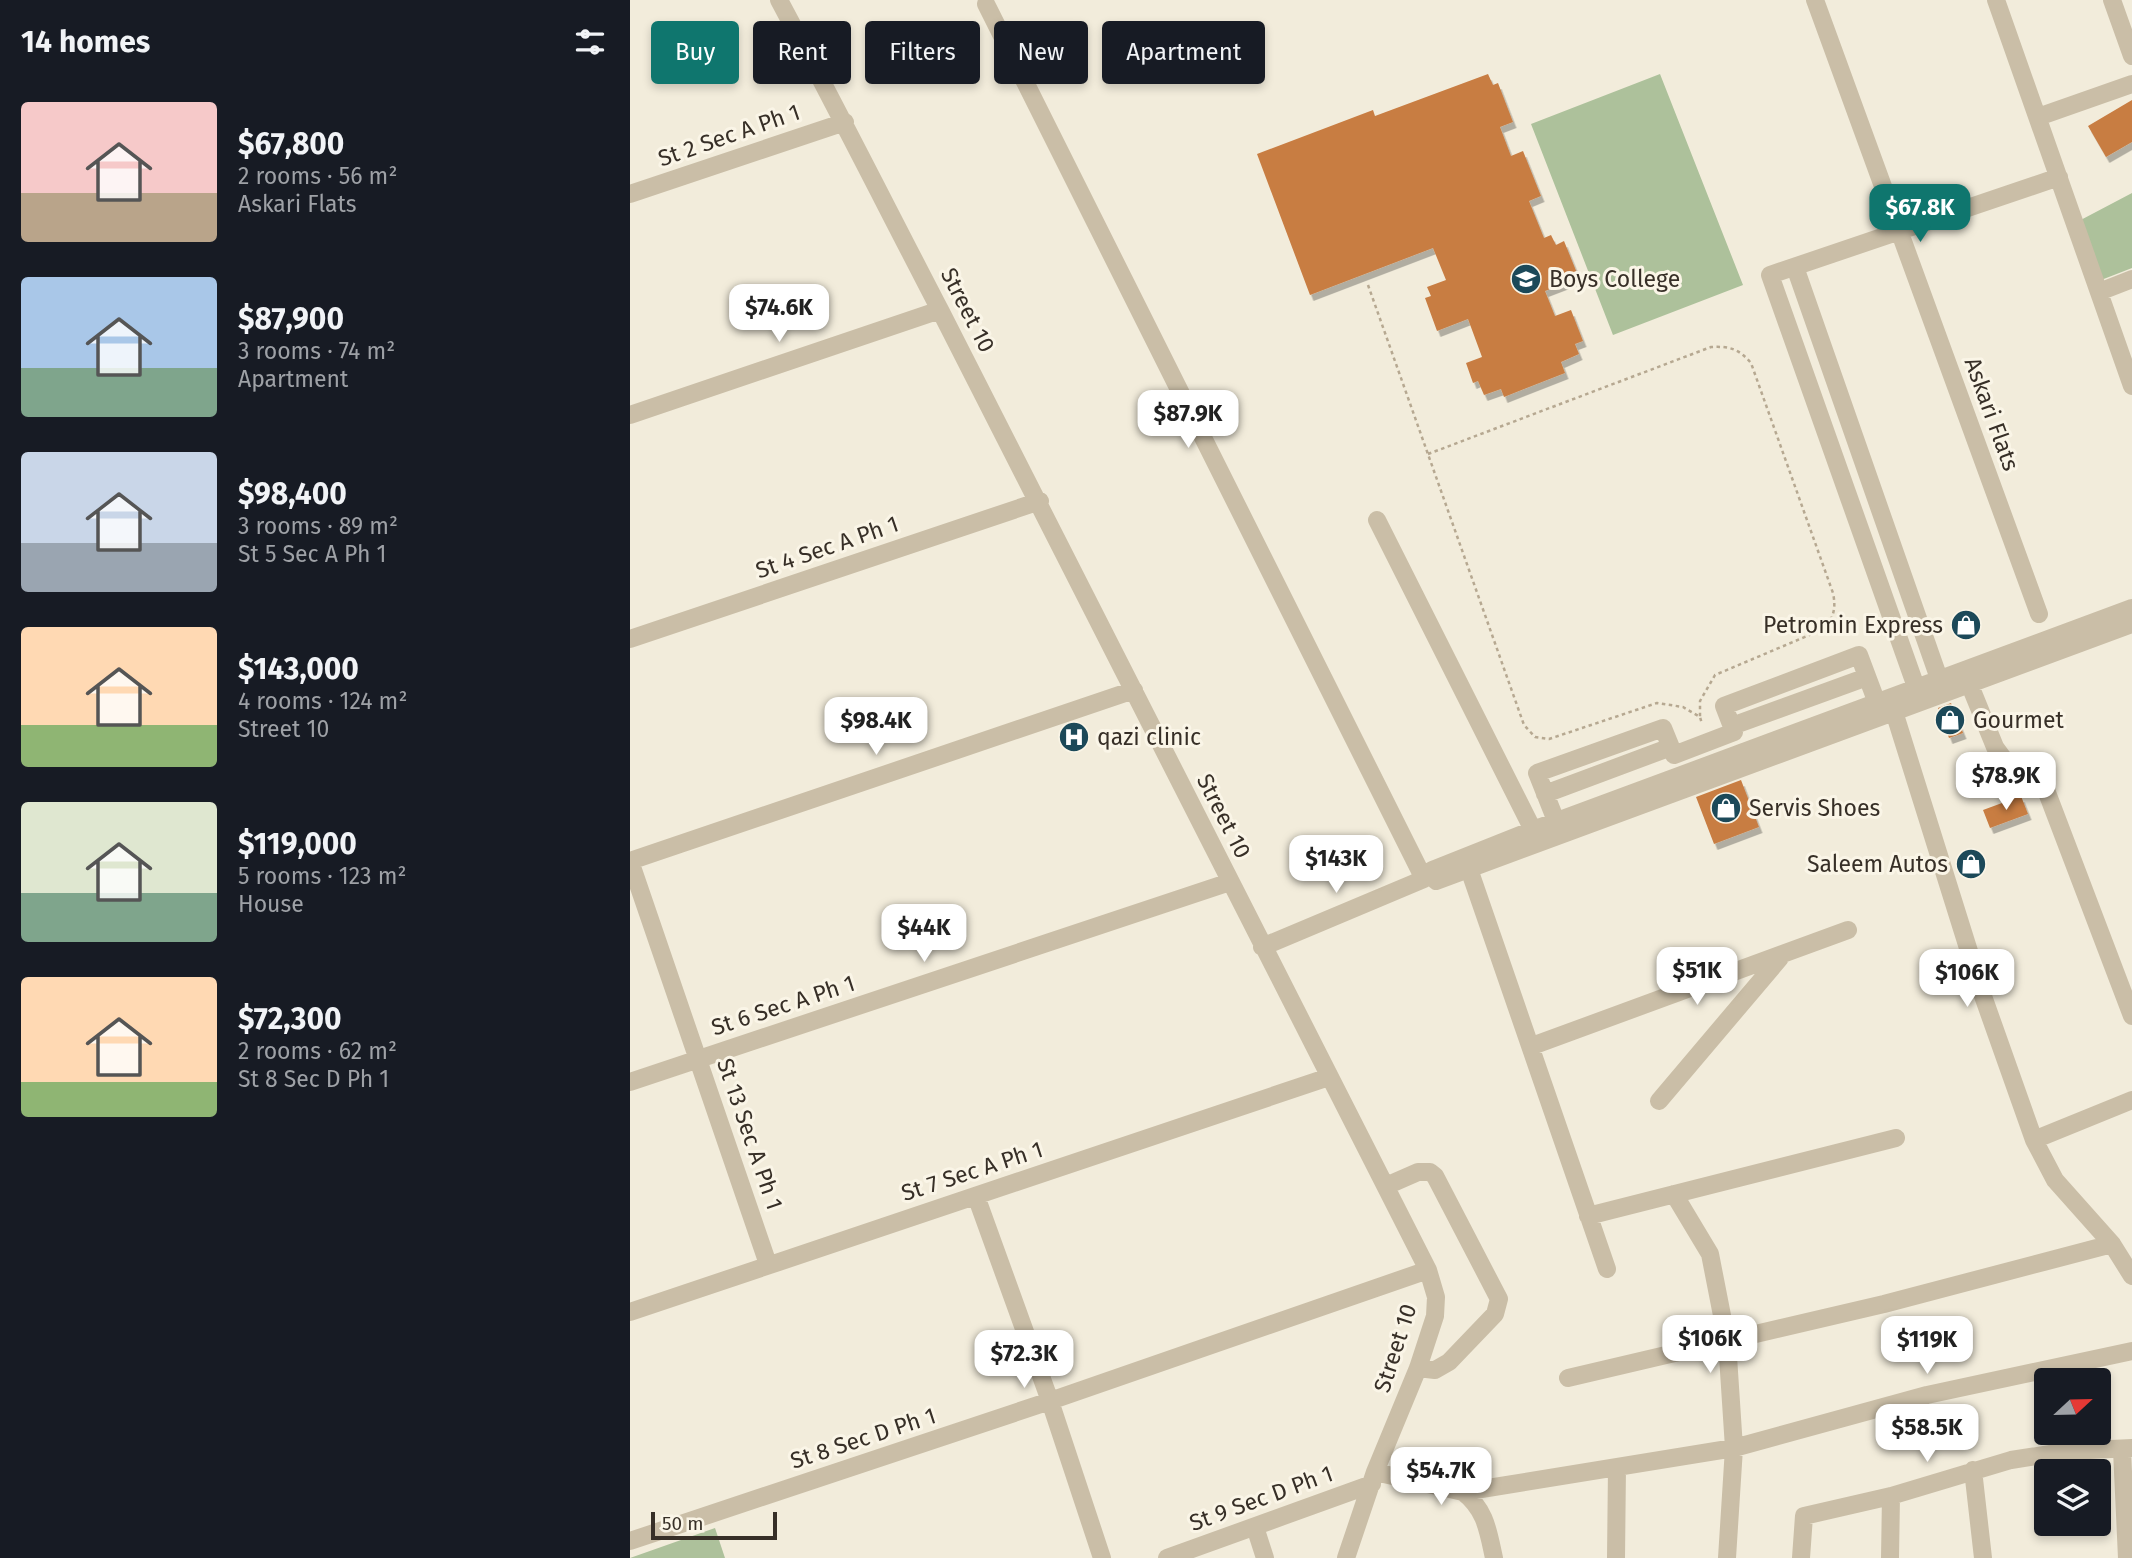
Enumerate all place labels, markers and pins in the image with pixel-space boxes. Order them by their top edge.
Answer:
pin: $67.8K [1863,184,1977,244]
school or university icon: Boys College [1509,262,1543,296]
place label: Boys College [1549,265,1680,293]
pin: $74.6K [722,284,836,344]
pin: $87.9K [1131,391,1245,450]
shop icon: Petromin Express [1949,608,1983,642]
place label: Petromin Express [1763,611,1943,639]
pin: $98.4K [819,698,933,757]
shop icon: Gourmet [1933,703,1967,737]
place label: Gourmet [1973,706,2064,734]
hospital icon: qazi clinic [1057,720,1091,754]
place label: qazi clinic [1097,723,1201,751]
pin: $78.9K [1949,752,2063,812]
shop icon: Servis Shoes [1709,791,1743,825]
place label: Servis Shoes [1749,794,1880,822]
pin: $143K [1287,836,1385,895]
shop icon: Saleem Autos [1954,847,1988,881]
place label: Saleem Autos [1807,850,1948,878]
pin: $44K [883,904,965,964]
pin: $51K [1656,948,1738,1007]
pin: $106K [1918,950,2016,1009]
pin: $106K [1661,1316,1759,1375]
pin: $119K [1878,1316,1976,1376]
pin: $72.3K [967,1330,1081,1390]
pin: $58.5K [1870,1404,1984,1464]
pin: $54.7K [1384,1448,1498,1507]

